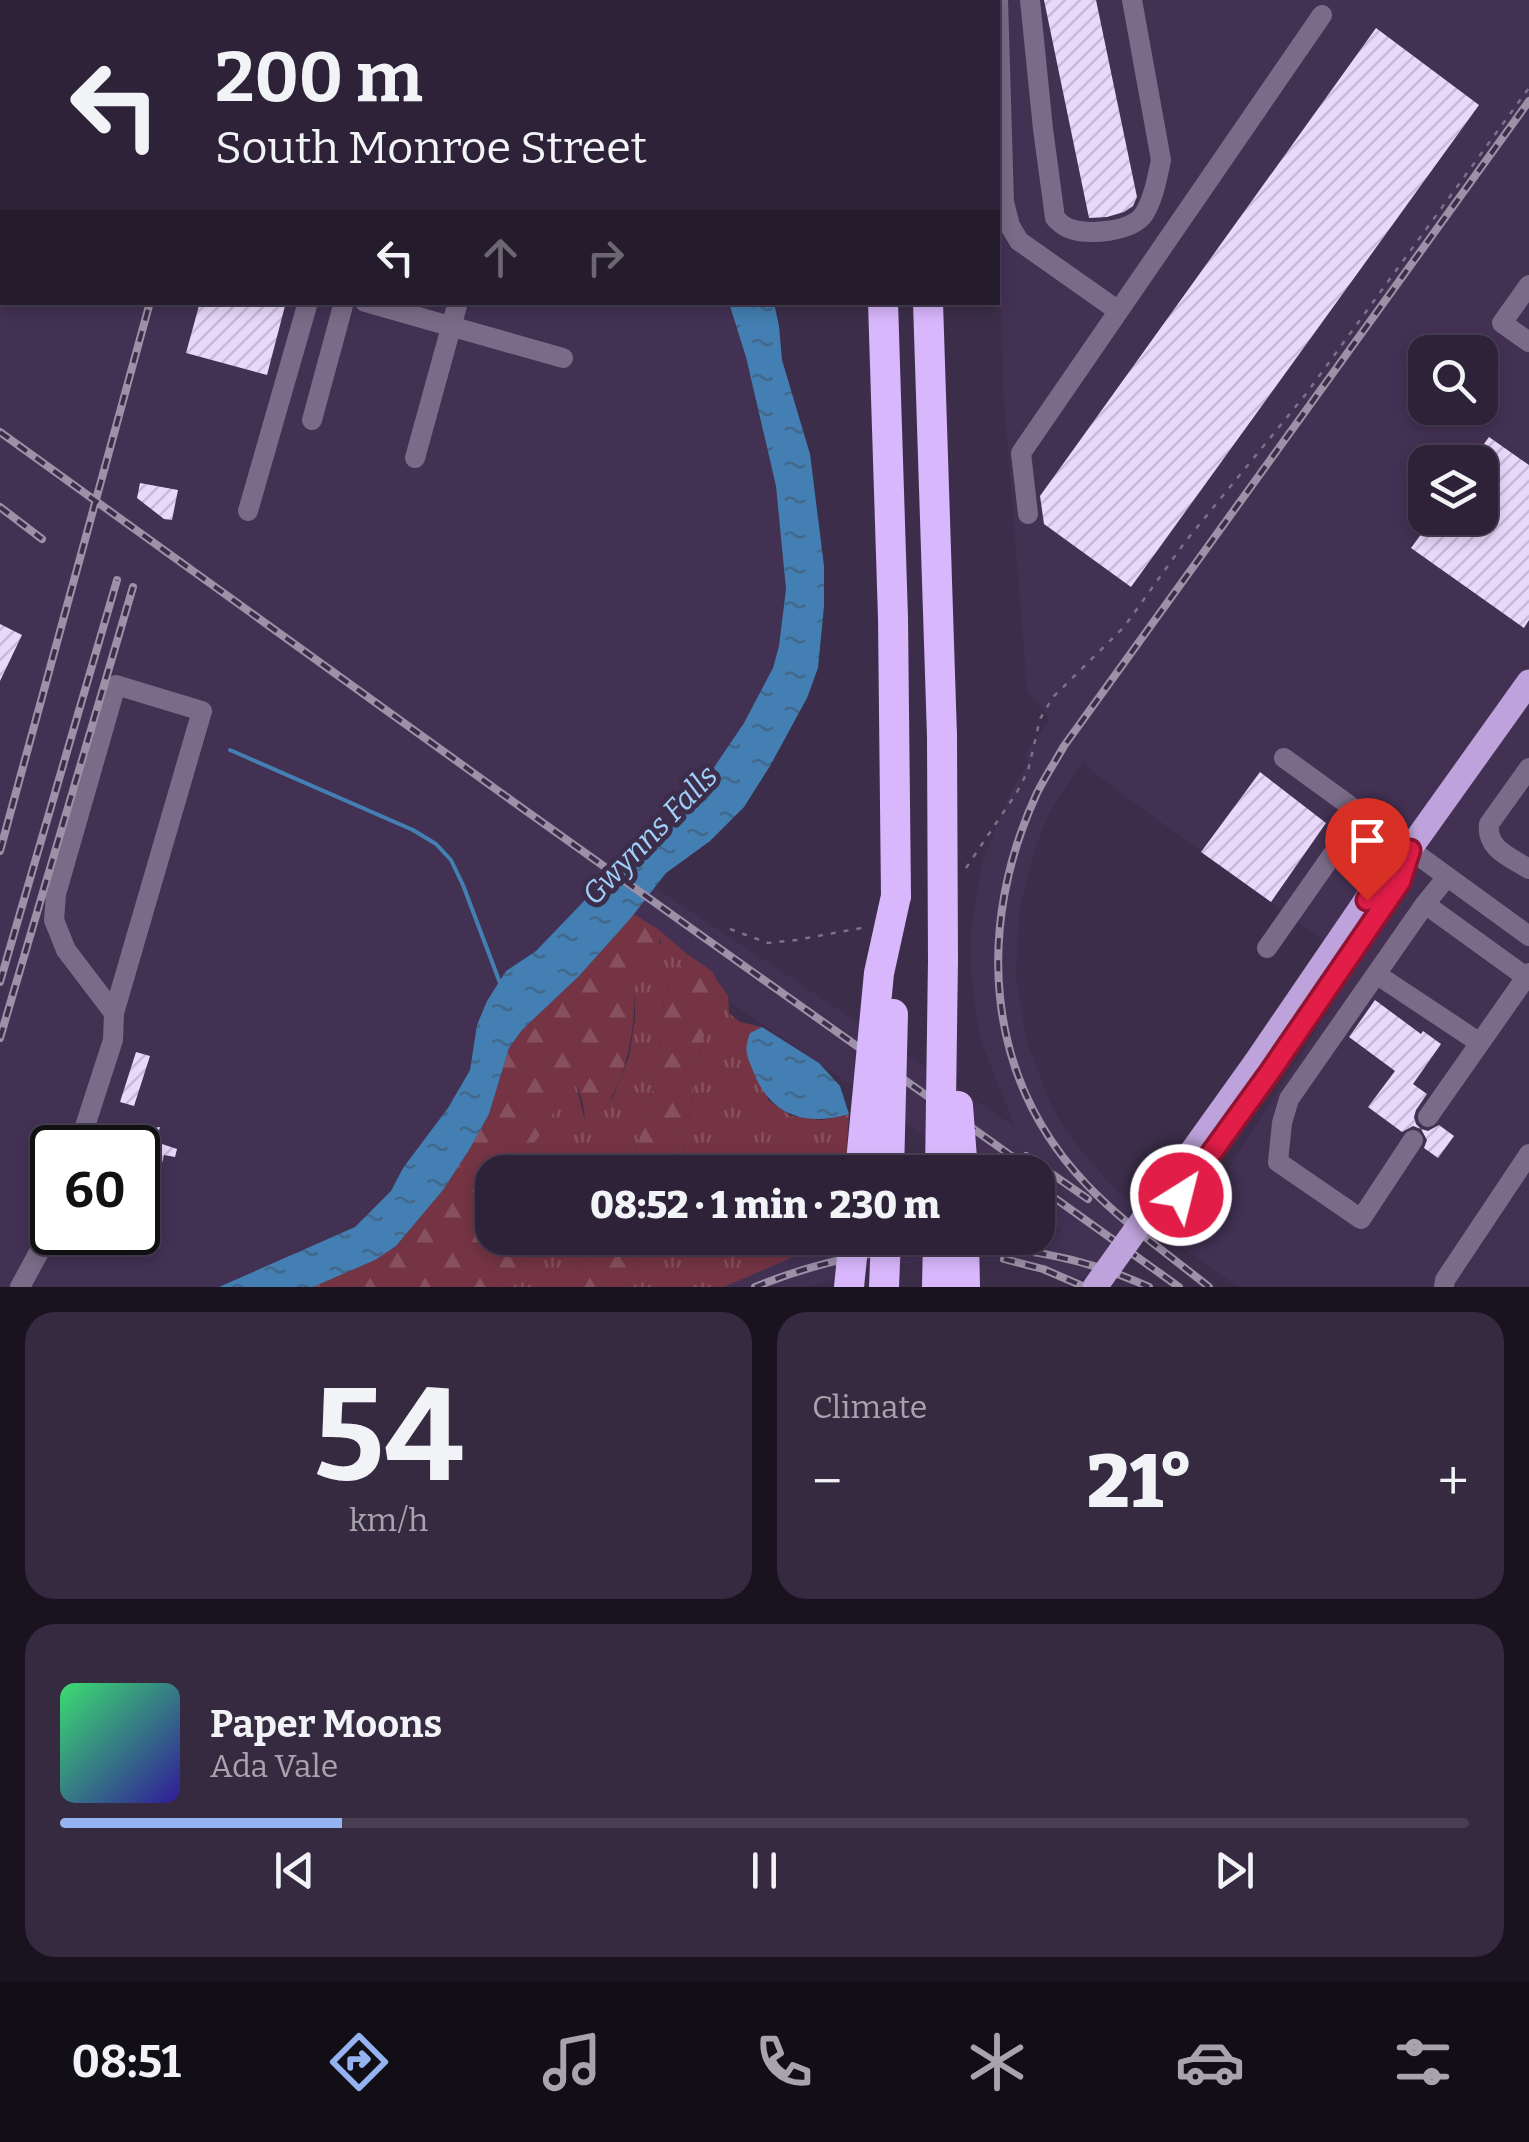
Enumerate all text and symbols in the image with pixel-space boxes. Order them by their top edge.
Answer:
text: 200 m [215,36,423,120]
icon: left [50,40,180,170]
text: South Monroe Street [215,121,647,175]
icon: left [368,230,423,285]
icon: ahead [473,230,528,285]
icon: right [578,230,633,285]
map controls [1408,335,1498,535]
button: search [1408,335,1498,425]
button: layers [1408,445,1498,535]
water label: Gwynns Falls [575,758,725,912]
pin [1325,798,1410,901]
icon: arrive [1340,813,1395,868]
speed limit sign: 60 [30,1125,160,1255]
position arrow [1129,1143,1233,1247]
text: 08:52 · 1 min · 230 m [590,1182,940,1228]
text: 54 [313,1358,464,1514]
text: Climate [812,1388,927,1426]
text: 21° [1087,1437,1193,1527]
text: − [812,1449,842,1515]
text: + [1438,1449,1469,1515]
text: km/h [349,1501,428,1539]
text: Paper Moons [210,1701,442,1747]
text: Ada Vale [210,1747,338,1785]
icon: previous [267,1843,322,1898]
icon: pause [737,1843,792,1898]
icon: next [1207,1843,1262,1898]
icon: directions [324,2027,394,2097]
icon: music [537,2027,607,2097]
icon: phone [749,2027,819,2097]
icon: climate [962,2027,1032,2097]
icon: car [1175,2027,1245,2097]
icon: filters [1388,2027,1458,2097]
text: 08:51 [71,2035,181,2089]

